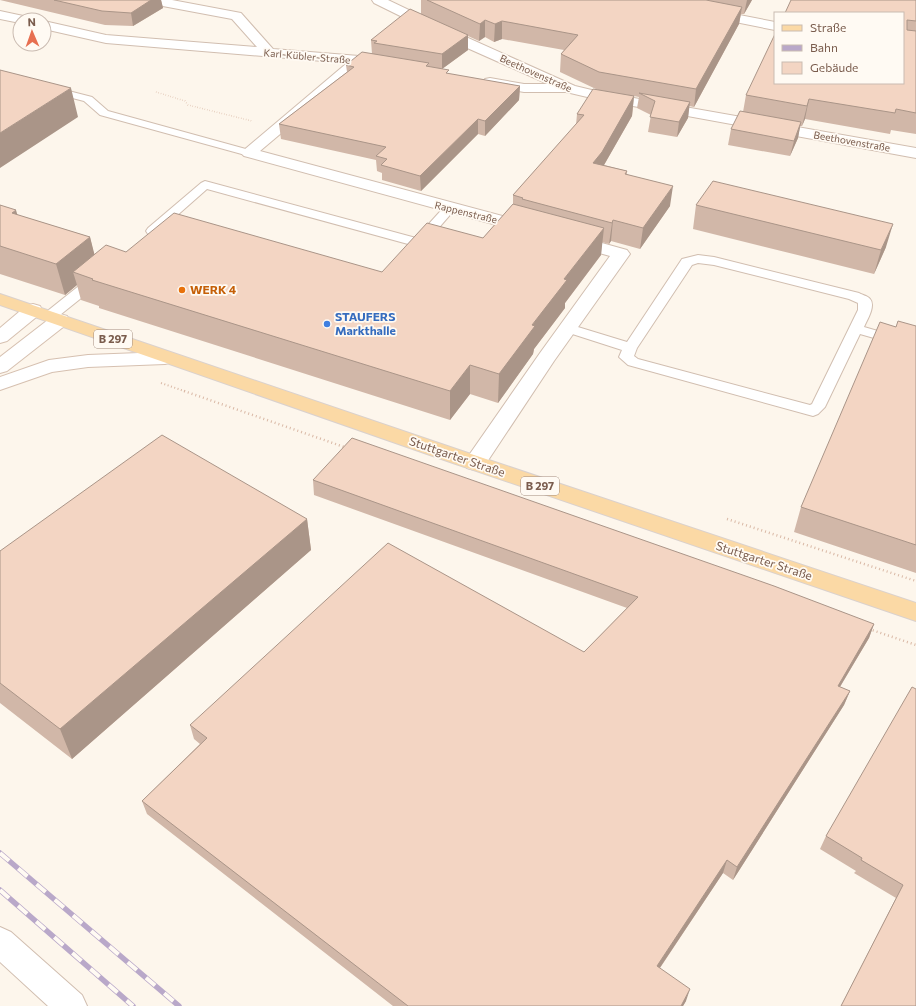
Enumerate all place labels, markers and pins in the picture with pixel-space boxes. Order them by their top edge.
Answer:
place label: WERK 4 [190,282,237,296]
marker: WERK 4 [177,285,187,295]
place label: STAUFERS Markthalle [335,309,396,337]
marker: STAUFERS Markthalle [322,319,332,329]

